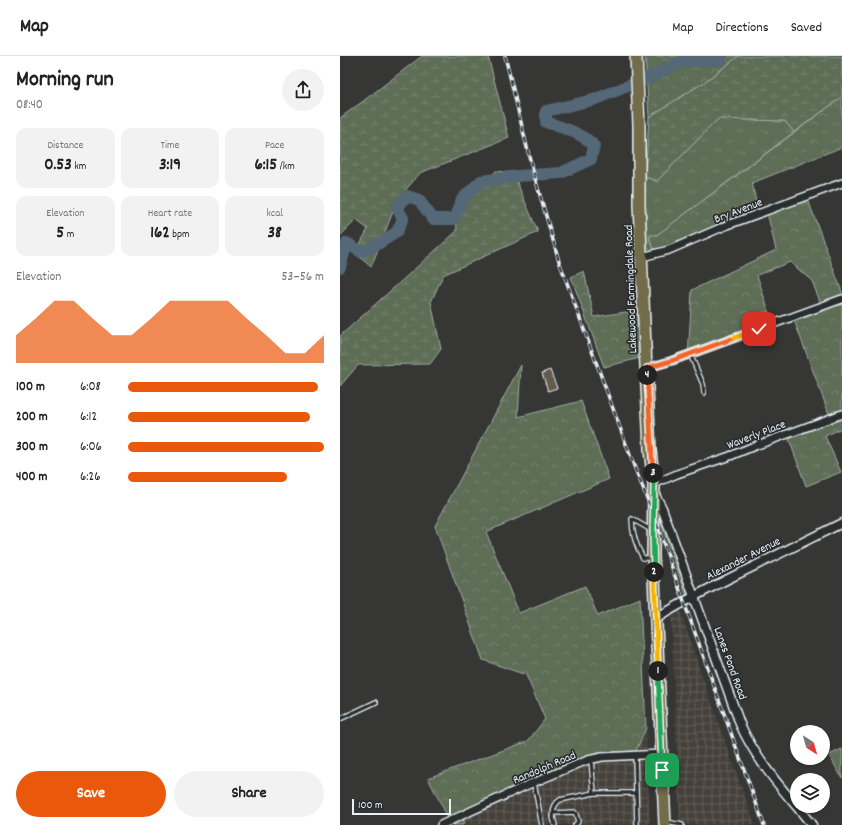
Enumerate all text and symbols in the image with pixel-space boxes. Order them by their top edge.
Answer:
text: Map [20,14,49,41]
text: Map [672,18,694,38]
text: Directions [716,18,769,38]
text: Saved [791,18,822,38]
text: Morning run [16,65,114,96]
button: share [282,69,324,111]
text: 08:40 [16,96,43,115]
text: Distance [47,138,83,154]
text: Time [161,138,179,154]
text: Pace [265,138,284,154]
text: 0.53 [44,154,72,178]
text: 3:19 [159,154,181,178]
text: 6:15 [254,154,277,178]
text: km [72,159,86,175]
text: /km [277,159,295,175]
street label: Bry Avenue [712,194,765,228]
text: Elevation [46,206,84,222]
text: Heart rate [148,206,192,222]
text: kcal [266,206,283,222]
text: 5 [56,222,64,246]
text: 162 [150,222,170,246]
text: 38 [267,222,282,246]
street label: Lakewood Farmingdale Road [621,224,642,354]
text: m [64,227,74,243]
text: bpm [170,227,190,243]
text: Elevation [16,268,61,287]
text: 53–56 m [281,268,324,287]
pin [742,312,776,346]
icon: check [748,318,770,340]
pin: 4 [637,365,657,385]
text: 4 [645,367,649,383]
text: 100 m [16,378,45,397]
text: 6:08 [80,378,101,397]
text: 200 m [16,408,48,427]
text: 6:12 [80,408,97,427]
street label: Waverly Place [725,416,788,454]
text: 300 m [16,438,48,457]
text: 6:06 [80,438,102,457]
pin: 3 [643,463,663,483]
text: 3 [651,465,655,481]
text: 400 m [16,468,47,487]
text: 6:26 [80,468,101,487]
street label: Alexander Avenue [704,533,784,585]
pin: 2 [644,562,664,582]
text: 2 [652,564,656,580]
street label: Lanes Pond Road [709,625,751,702]
pin: 1 [648,661,668,681]
text: 1 [657,663,659,679]
north arrow [790,725,830,765]
map controls [790,725,830,813]
street label: Randolph Road [510,747,579,789]
pin [645,753,679,787]
icon: arrive [651,759,673,781]
button: Save [16,771,166,817]
button: Share [174,771,324,817]
button: layers [790,773,830,813]
scale bar [352,797,451,816]
text: 100 m [358,798,382,814]

